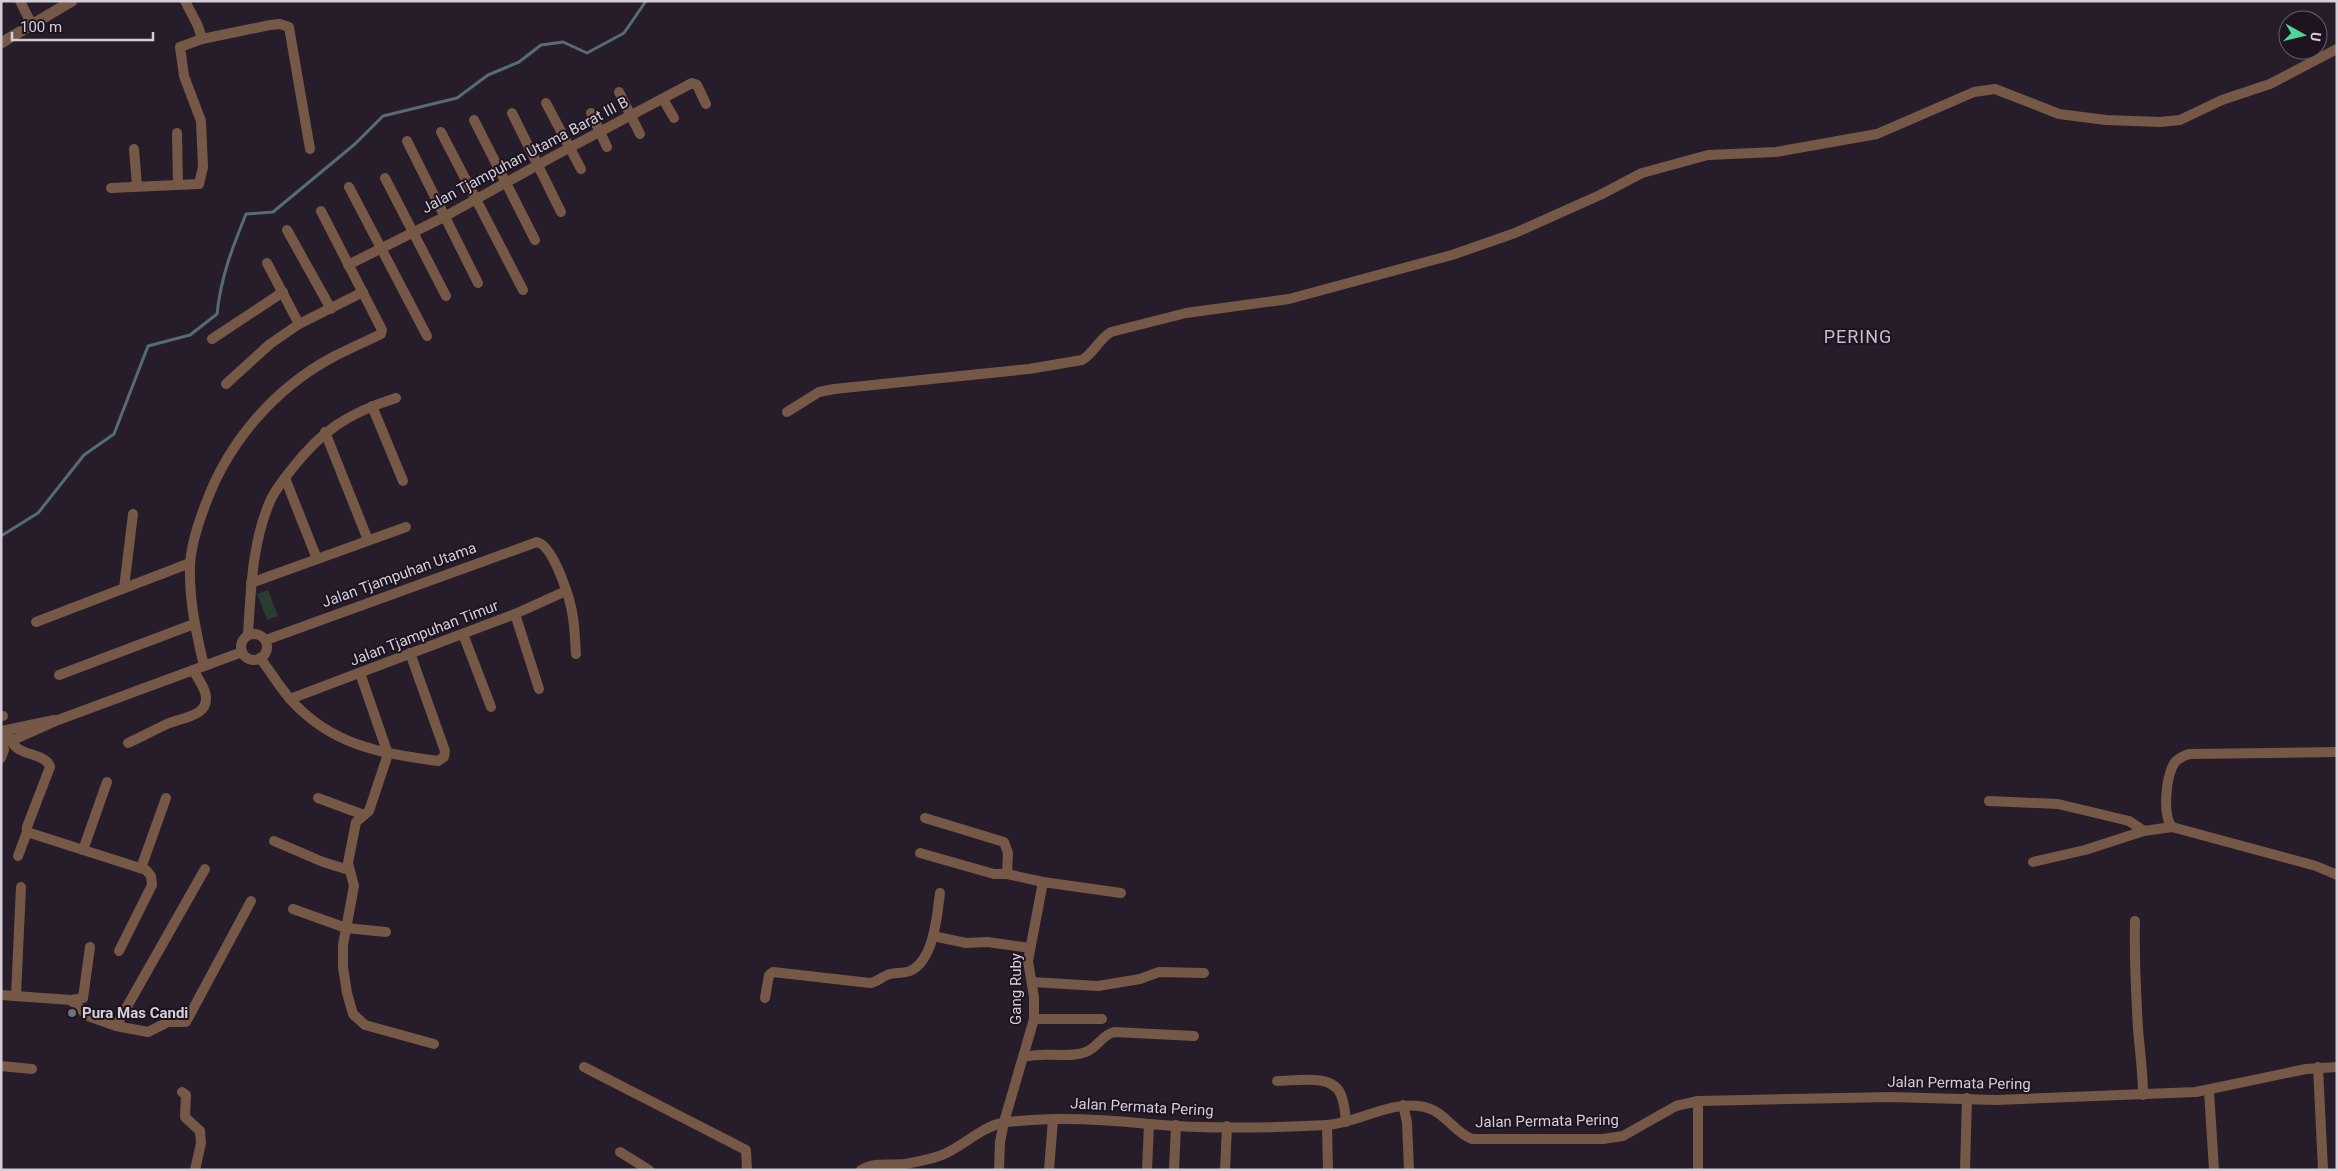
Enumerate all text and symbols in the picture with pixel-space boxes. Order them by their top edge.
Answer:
scale bar [12,10,154,42]
north arrow [2278,10,2328,60]
text: 100 m [20,18,62,36]
text: U [2307,31,2324,42]
street label: Jalan Tjampuhan Utama Barat III B [419,93,631,217]
district label: PERING [1824,326,1892,347]
street label: Jalan Tjampuhan Utama [319,539,479,611]
street label: Jalan Tjampuhan Timur [347,596,501,670]
street label: Gang Ruby [1007,953,1025,1025]
place label: Pura Mas Candi [82,1004,188,1022]
marker: Pura Mas Candi [66,1007,78,1019]
street label: Jalan Permata Pering [1887,1073,2031,1093]
street label: Jalan Permata Pering [1070,1094,1214,1120]
street label: Jalan Permata Pering [1475,1111,1619,1131]

